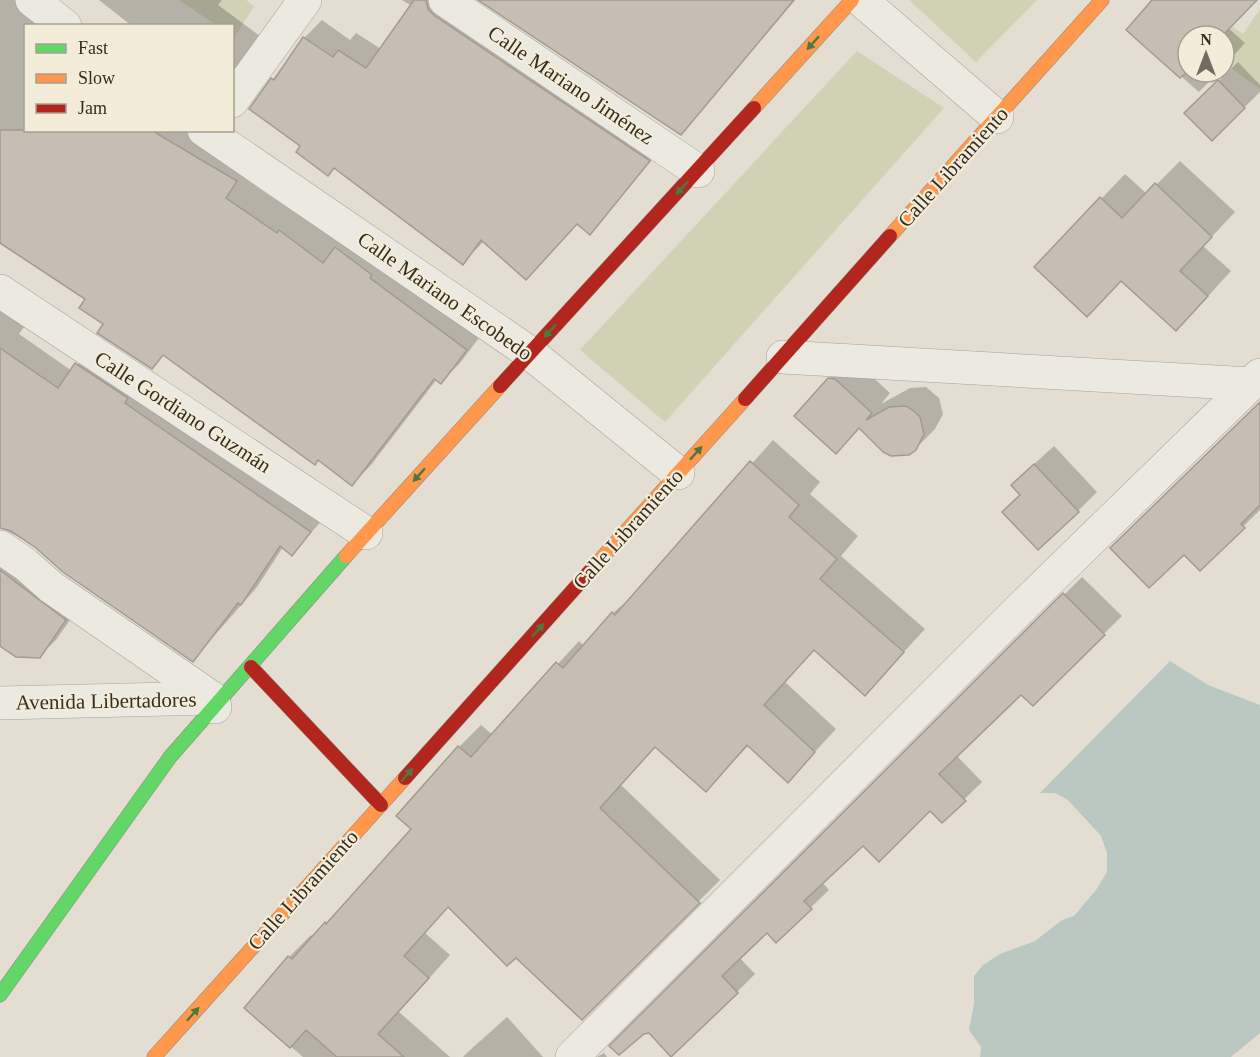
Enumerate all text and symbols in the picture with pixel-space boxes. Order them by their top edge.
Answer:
street label: Calle Mariano Jiménez [484,21,658,149]
legend [24,24,234,132]
north arrow [1176,24,1236,84]
text: N [1200,31,1212,48]
one-way arrow [806,36,820,51]
text: Fast [78,38,108,58]
text: Slow [78,68,115,88]
text: Jam [78,98,107,118]
street label: Calle Libramiento [893,102,1013,232]
one-way arrow [676,180,689,195]
street label: Calle Mariano Escobedo [353,227,537,365]
one-way arrow [543,324,557,339]
street label: Calle Gordiano Guzmán [90,346,276,478]
one-way arrow [689,446,702,461]
street label: Calle Libramiento [568,464,688,594]
one-way arrow [412,468,426,483]
one-way arrow [531,622,545,637]
street label: Avenida Libertadores [15,687,197,715]
one-way arrow [400,768,413,783]
street label: Calle Libramiento [243,825,363,955]
one-way arrow [186,1006,200,1021]

